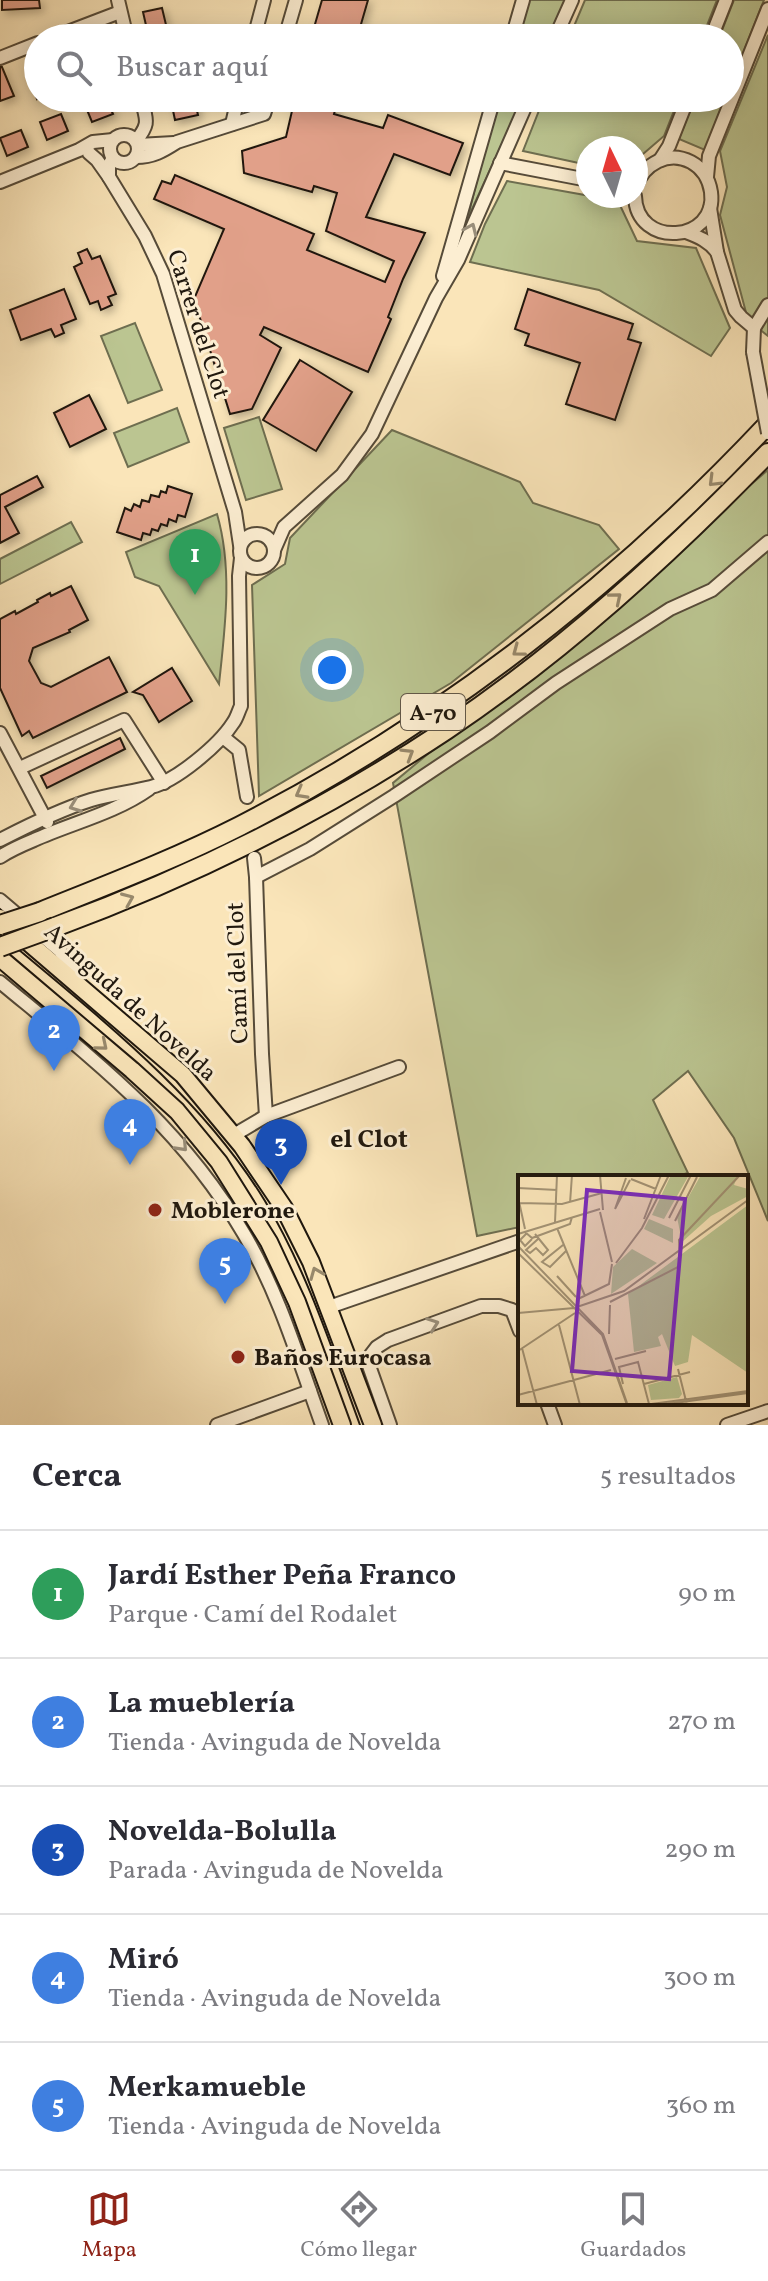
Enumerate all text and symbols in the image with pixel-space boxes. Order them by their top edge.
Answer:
search box [24,24,744,112]
icon: search [52,46,96,90]
text: Buscar aquí [116,47,269,89]
north arrow [576,136,648,208]
one-way arrow [462,222,478,237]
street label: Carrer del Clot [157,246,237,404]
one-way arrow [709,472,723,486]
pin: 1 [169,529,221,595]
one-way arrow [607,593,622,608]
one-way arrow [512,642,527,656]
your location [312,650,352,690]
road number: A-70 [401,694,465,730]
one-way arrow [400,748,414,763]
one-way arrow [295,783,309,799]
one-way arrow [69,796,83,813]
one-way arrow [120,893,134,909]
street label: Camí del Clot [220,901,258,1044]
street label: Avinguda de Novelda [36,916,224,1090]
pin: 2 [28,1005,80,1071]
one-way arrow [93,1035,108,1050]
pin: 4 [104,1099,156,1165]
pin: 3 [255,1119,307,1185]
district label: el Clot [330,1122,408,1158]
one-way arrow [173,1137,187,1152]
inset map [518,1175,748,1405]
place label: Moblerone [171,1195,295,1229]
marker: Moblerone [146,1201,164,1219]
pin: 5 [199,1238,251,1304]
one-way arrow [309,1267,325,1281]
one-way arrow [426,1317,440,1334]
place label: Baños Eurocasa [254,1342,432,1376]
marker: Baños Eurocasa [229,1348,247,1366]
text: Cerca [32,1454,122,1501]
text: 5 resultados [600,1459,736,1495]
text: Jardí Esther Peña Franco [108,1555,456,1597]
text: 1 [53,1576,63,1612]
text: 90 m [678,1576,736,1612]
text: Parque · Camí del Rodalet [108,1597,397,1633]
text: La mueblería [108,1683,295,1725]
text: 2 [51,1704,65,1740]
text: 270 m [667,1704,736,1740]
text: Tienda · Avinguda de Novelda [108,1725,442,1761]
text: Novelda-Bolulla [108,1811,337,1853]
text: 3 [51,1832,65,1868]
text: 290 m [664,1832,736,1868]
text: Parada · Avinguda de Novelda [108,1853,444,1889]
text: Miró [108,1939,179,1981]
text: 4 [50,1960,66,1996]
text: 300 m [663,1960,736,1996]
text: Tienda · Avinguda de Novelda [108,1981,442,2017]
text: Merkamueble [108,2067,306,2109]
text: 5 [52,2088,64,2124]
text: 360 m [666,2088,736,2124]
text: Tienda · Avinguda de Novelda [108,2109,442,2145]
tab: Mapa [82,2187,137,2266]
tab: Cómo llegar [300,2187,417,2266]
tab: Guardados [581,2187,686,2266]

